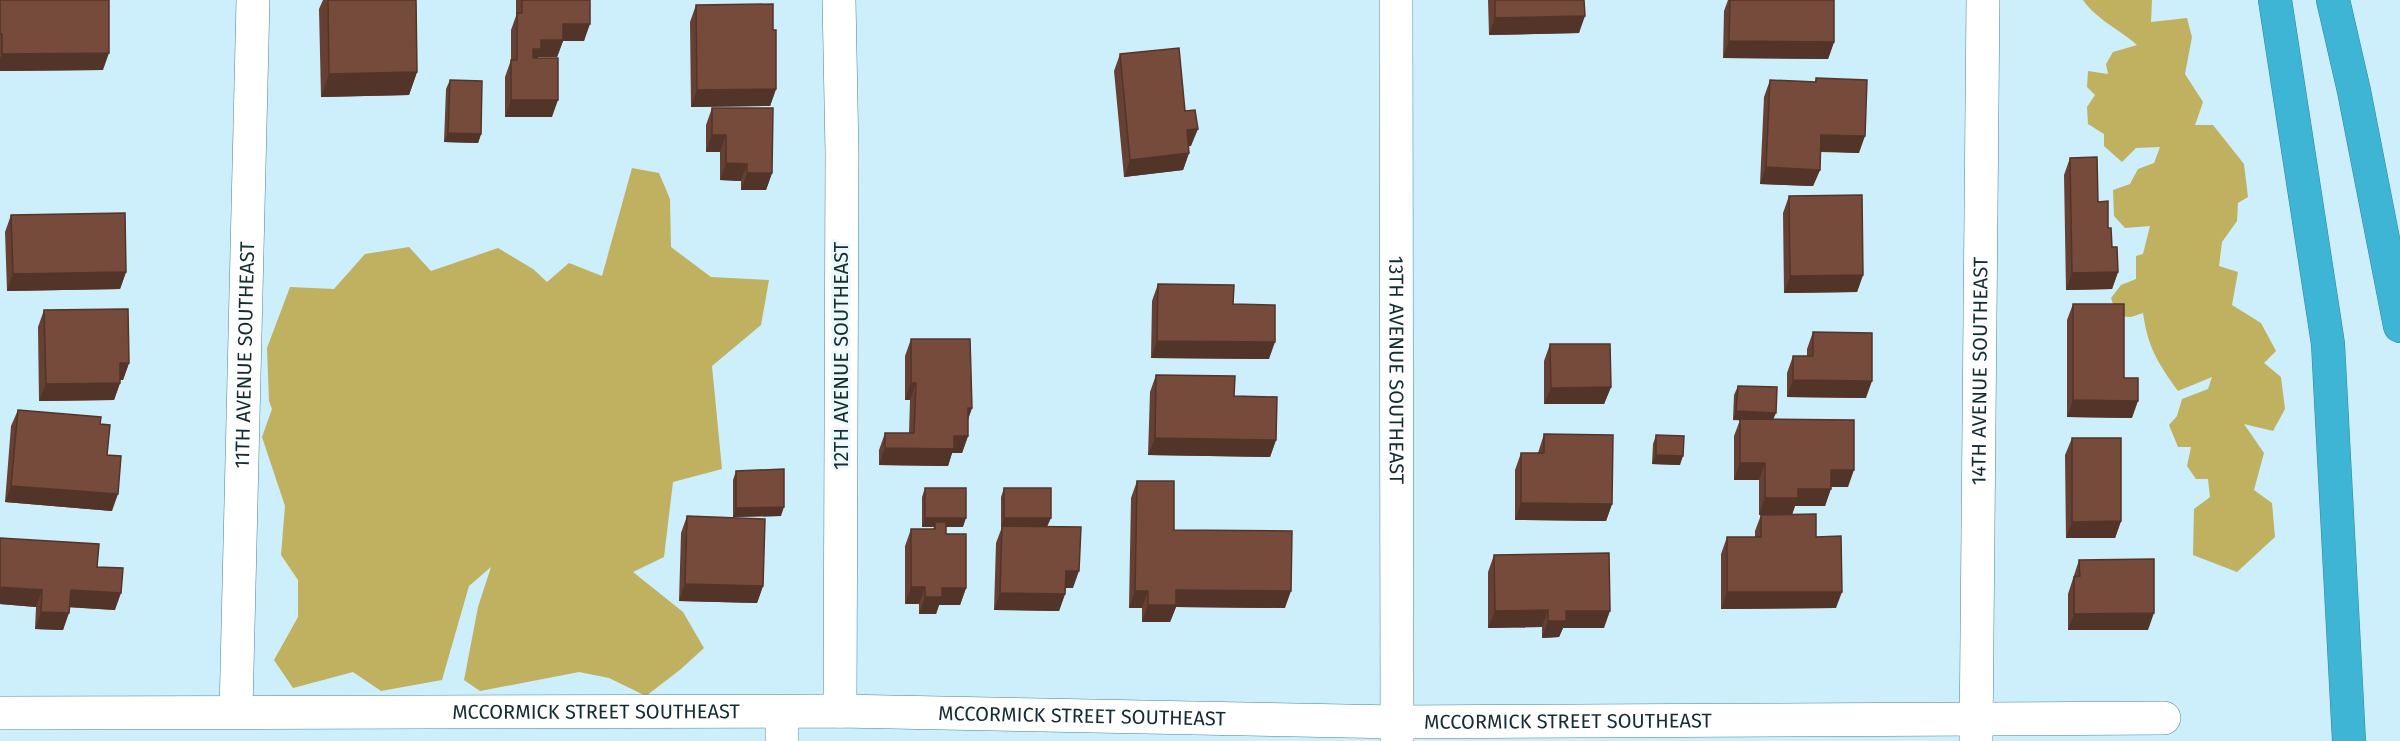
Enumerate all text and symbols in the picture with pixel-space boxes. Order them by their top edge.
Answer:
street label: 11TH AVENUE SOUTHEAST [230,241,259,469]
street label: 12TH AVENUE SOUTHEAST [829,241,853,470]
street label: 13TH AVENUE SOUTHEAST [1384,256,1409,485]
street label: 14TH AVENUE SOUTHEAST [1966,256,1993,485]
street label: MCCORMICK STREET SOUTHEAST [452,699,741,724]
street label: MCCORMICK STREET SOUTHEAST [938,701,1227,731]
street label: MCCORMICK STREET SOUTHEAST [1424,708,1712,734]

